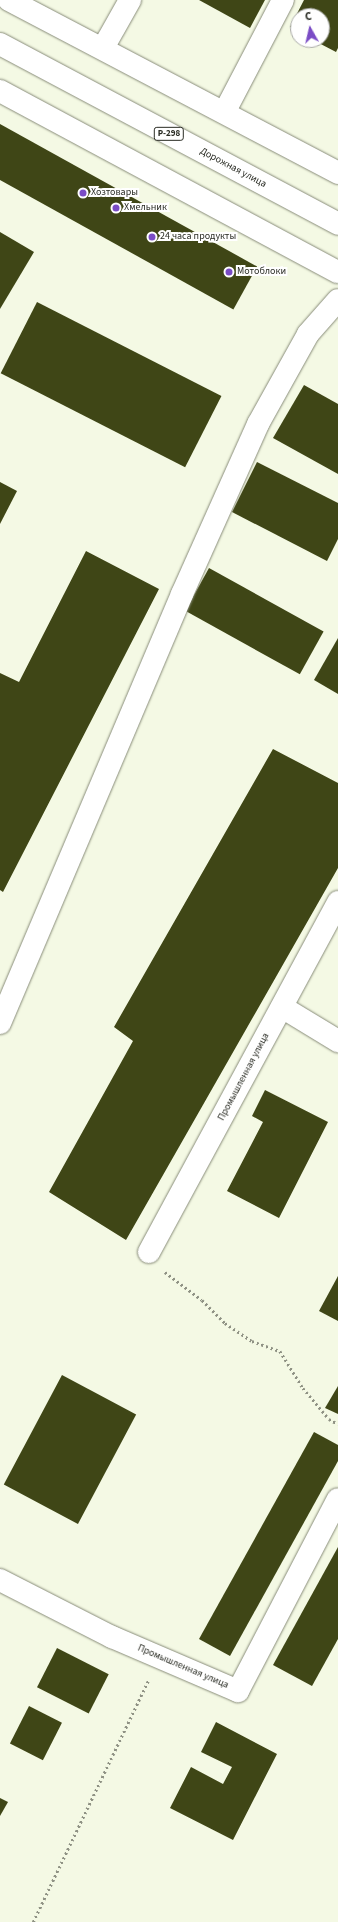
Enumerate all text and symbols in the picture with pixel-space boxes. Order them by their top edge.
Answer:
north arrow [290,8,330,48]
text: С [304,9,313,24]
road number: Р-298 [153,127,185,141]
street label: Дорожная улица [198,145,268,191]
place label: Хозтовары [91,187,138,199]
marker: Хозтовары [78,188,88,198]
place label: Хмельник [124,202,167,214]
marker: Хмельник [111,203,121,213]
place label: 24 часа продукты [160,231,236,243]
marker: 24 часа продукты [147,232,157,242]
place label: Мотоблоки [237,266,286,278]
marker: Мотоблоки [224,267,234,277]
street label: Промышленная улица [216,1031,272,1123]
street label: Промышленная улица [136,1642,230,1692]

